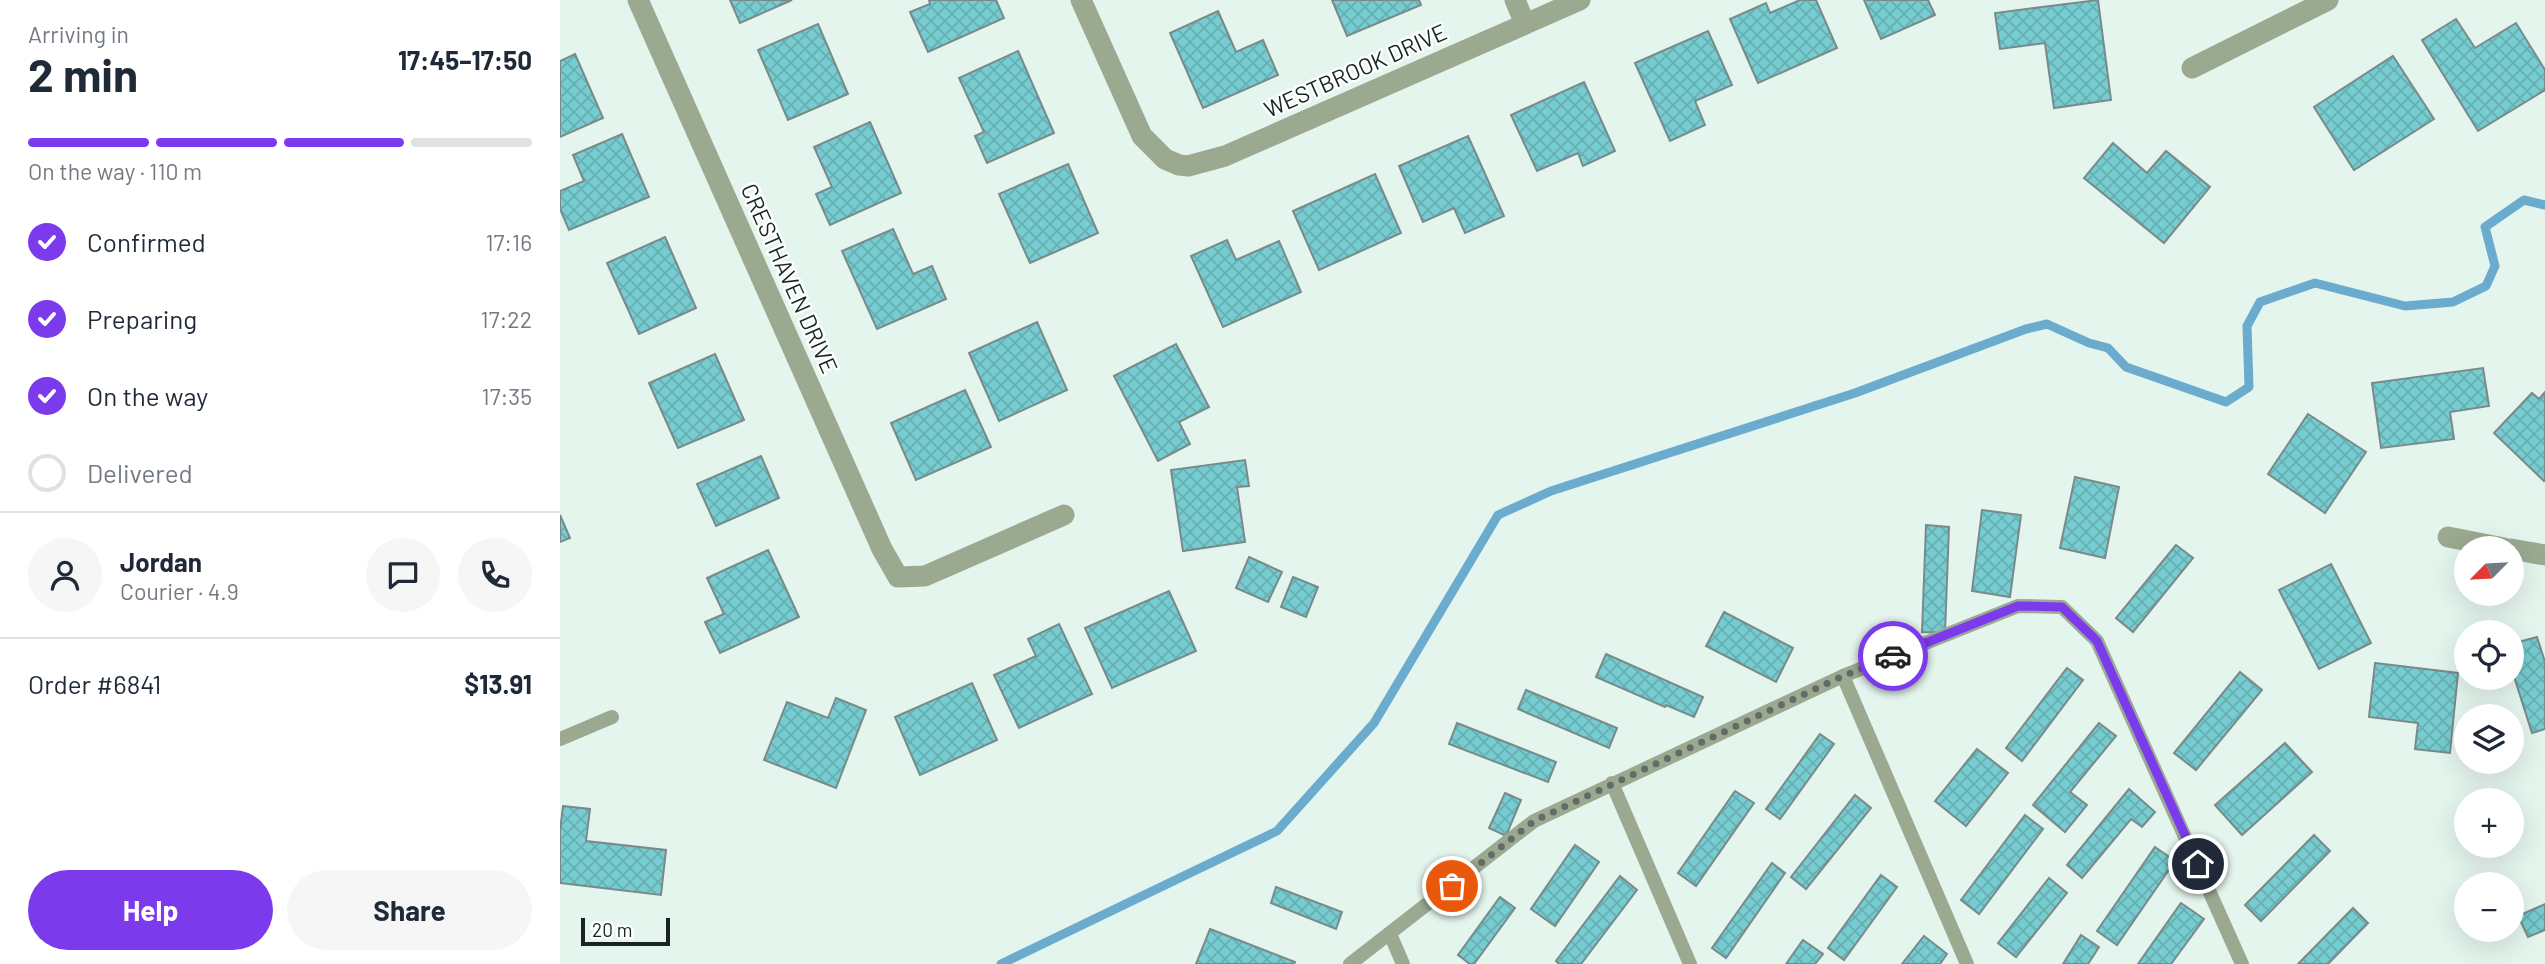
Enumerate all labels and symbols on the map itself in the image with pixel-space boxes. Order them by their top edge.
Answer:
street label: WESTBROOK DRIVE [1259,17,1451,123]
street label: CRESTHAVEN DRIVE [736,179,844,377]
north arrow [2454,536,2524,606]
courier [1858,621,1928,691]
pin [2168,834,2228,894]
pin [1422,856,1482,916]
scale bar [581,915,670,947]

